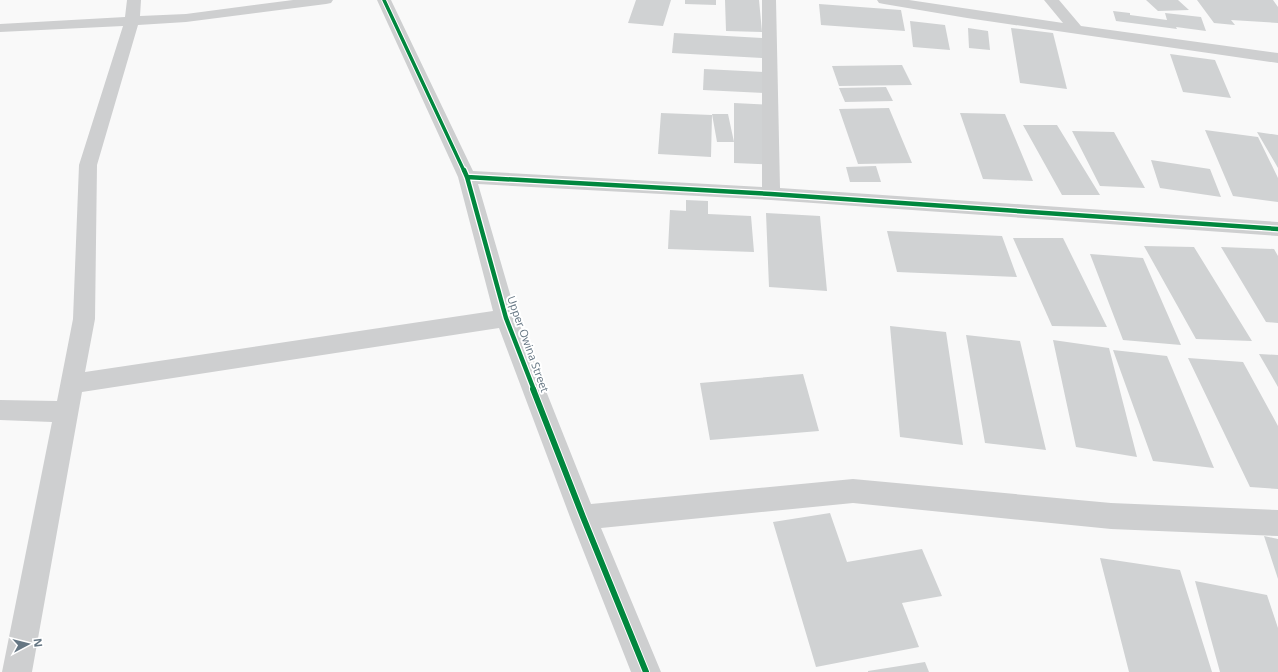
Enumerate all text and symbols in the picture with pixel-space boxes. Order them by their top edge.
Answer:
street label: Upper Owina Street [504,294,553,394]
north arrow [8,624,48,664]
text: N [30,637,46,648]

